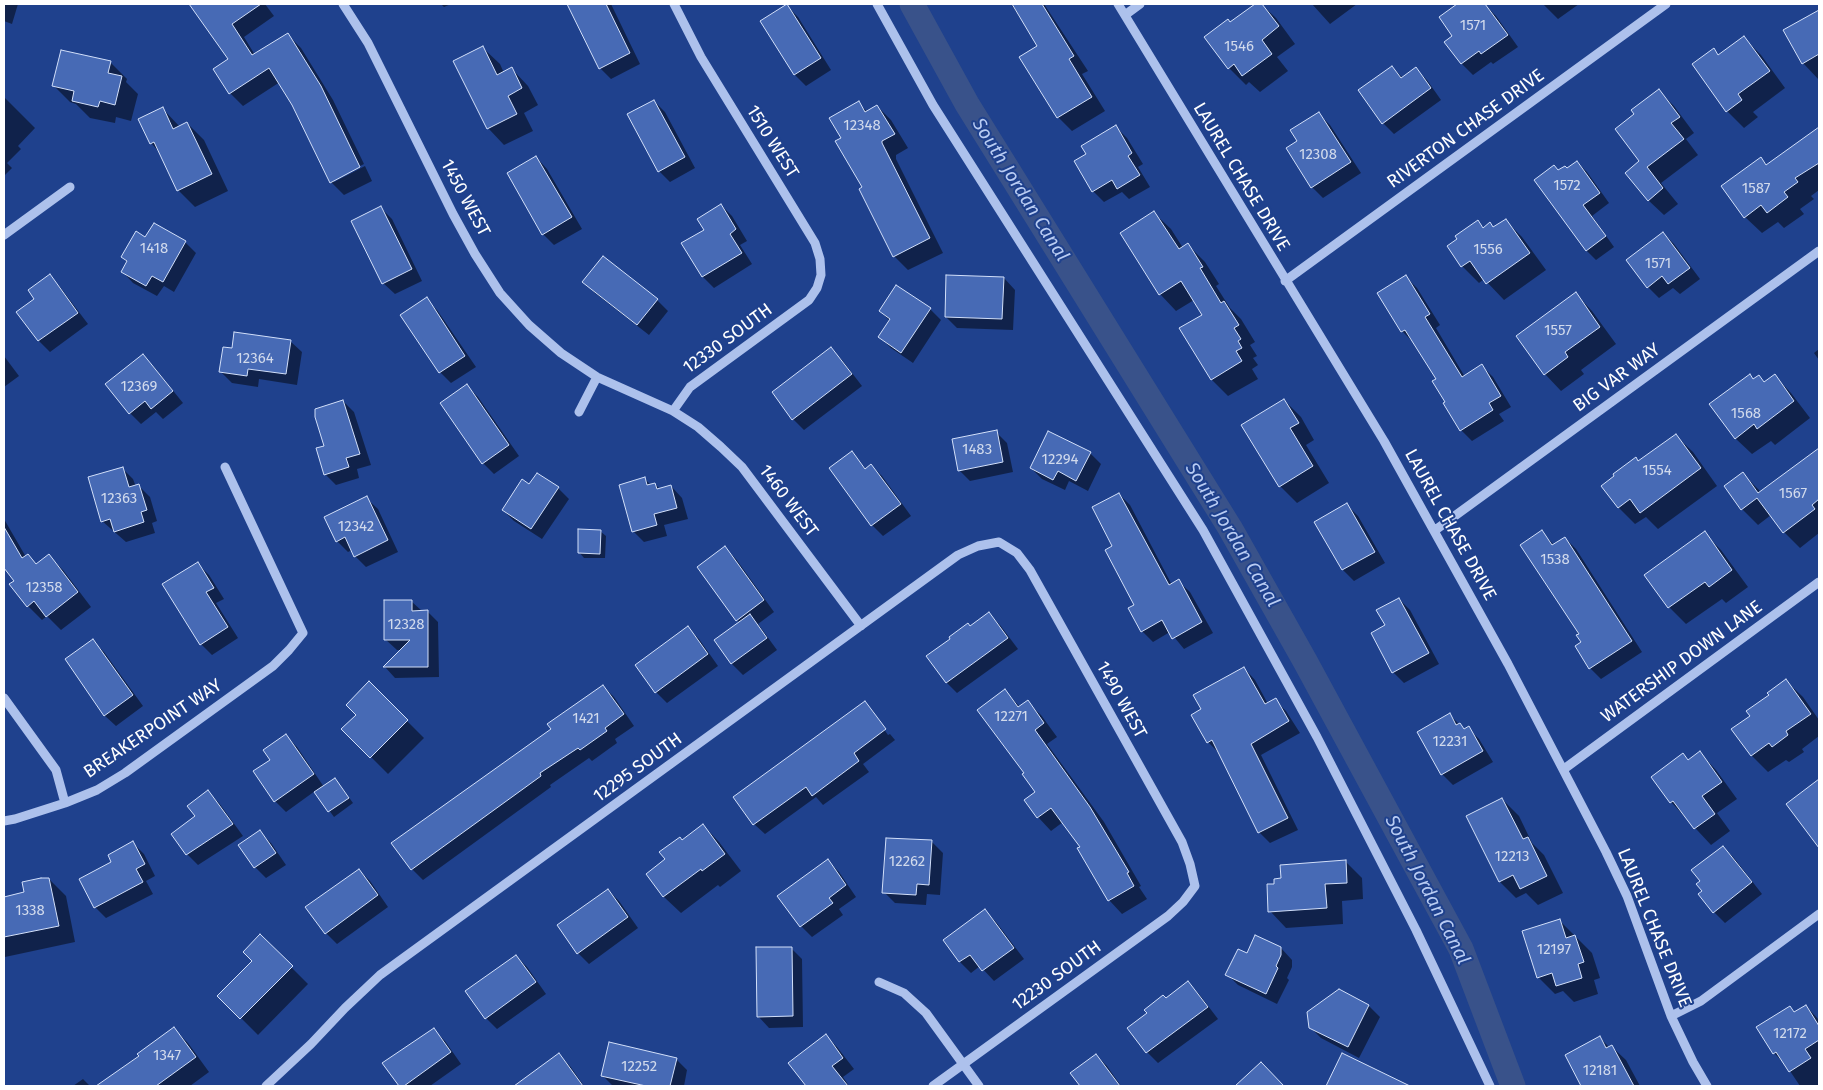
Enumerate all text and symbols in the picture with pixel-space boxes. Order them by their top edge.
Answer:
house number: 1571 [1460,17,1486,35]
house number: 1546 [1224,38,1254,56]
street label: RIVERTON CHASE DRIVE [1383,65,1549,193]
street label: LAUREL CHASE DRIVE [1188,99,1294,255]
street label: 1510 WEST [741,102,803,182]
water label: South Jordan Canal [967,114,1073,266]
house number: 12348 [843,117,881,135]
house number: 12308 [1299,146,1337,164]
street label: 1450 WEST [436,156,494,240]
house number: 1572 [1553,177,1581,195]
house number: 1587 [1742,180,1770,198]
house number: 1418 [140,240,168,258]
house number: 1556 [1473,241,1503,259]
house number: 1571 [1645,255,1671,273]
street label: 12330 SOUTH [679,299,777,379]
house number: 1557 [1544,322,1572,340]
street label: BIG VAR WAY [1569,339,1665,417]
house number: 12364 [236,350,274,368]
house number: 12369 [121,378,157,396]
house number: 1568 [1731,405,1761,423]
house number: 1483 [962,441,992,459]
street label: LAUREL CHASE DRIVE [1399,446,1501,604]
house number: 12294 [1042,451,1078,469]
water label: South Jordan Canal [1180,459,1284,611]
street label: 1460 WEST [754,461,822,541]
house number: 1554 [1642,462,1672,480]
house number: 1567 [1779,485,1807,503]
house number: 12363 [101,490,137,508]
house number: 12342 [338,518,374,536]
house number: 1538 [1540,551,1570,569]
house number: 12358 [25,579,63,597]
street label: WATERSHIP DOWN LANE [1597,596,1767,728]
house number: 12328 [388,616,424,634]
street label: 1490 WEST [1091,658,1151,742]
street label: BREAKERPOINT WAY [80,675,226,783]
house number: 12271 [994,708,1028,726]
house number: 1421 [572,710,600,728]
street label: 12295 SOUTH [589,729,687,807]
house number: 12231 [1433,733,1467,751]
water label: South Jordan Canal [1380,812,1474,968]
street label: LAUREL CHASE DRIVE [1612,845,1696,1011]
house number: 12213 [1495,848,1529,866]
house number: 12262 [889,853,925,871]
house number: 1338 [15,902,45,920]
street label: 12230 SOUTH [1008,936,1106,1016]
house number: 12197 [1537,941,1571,959]
house number: 12172 [1773,1025,1807,1043]
house number: 1347 [153,1047,181,1065]
house number: 12252 [621,1058,657,1076]
house number: 12181 [1583,1062,1617,1080]

